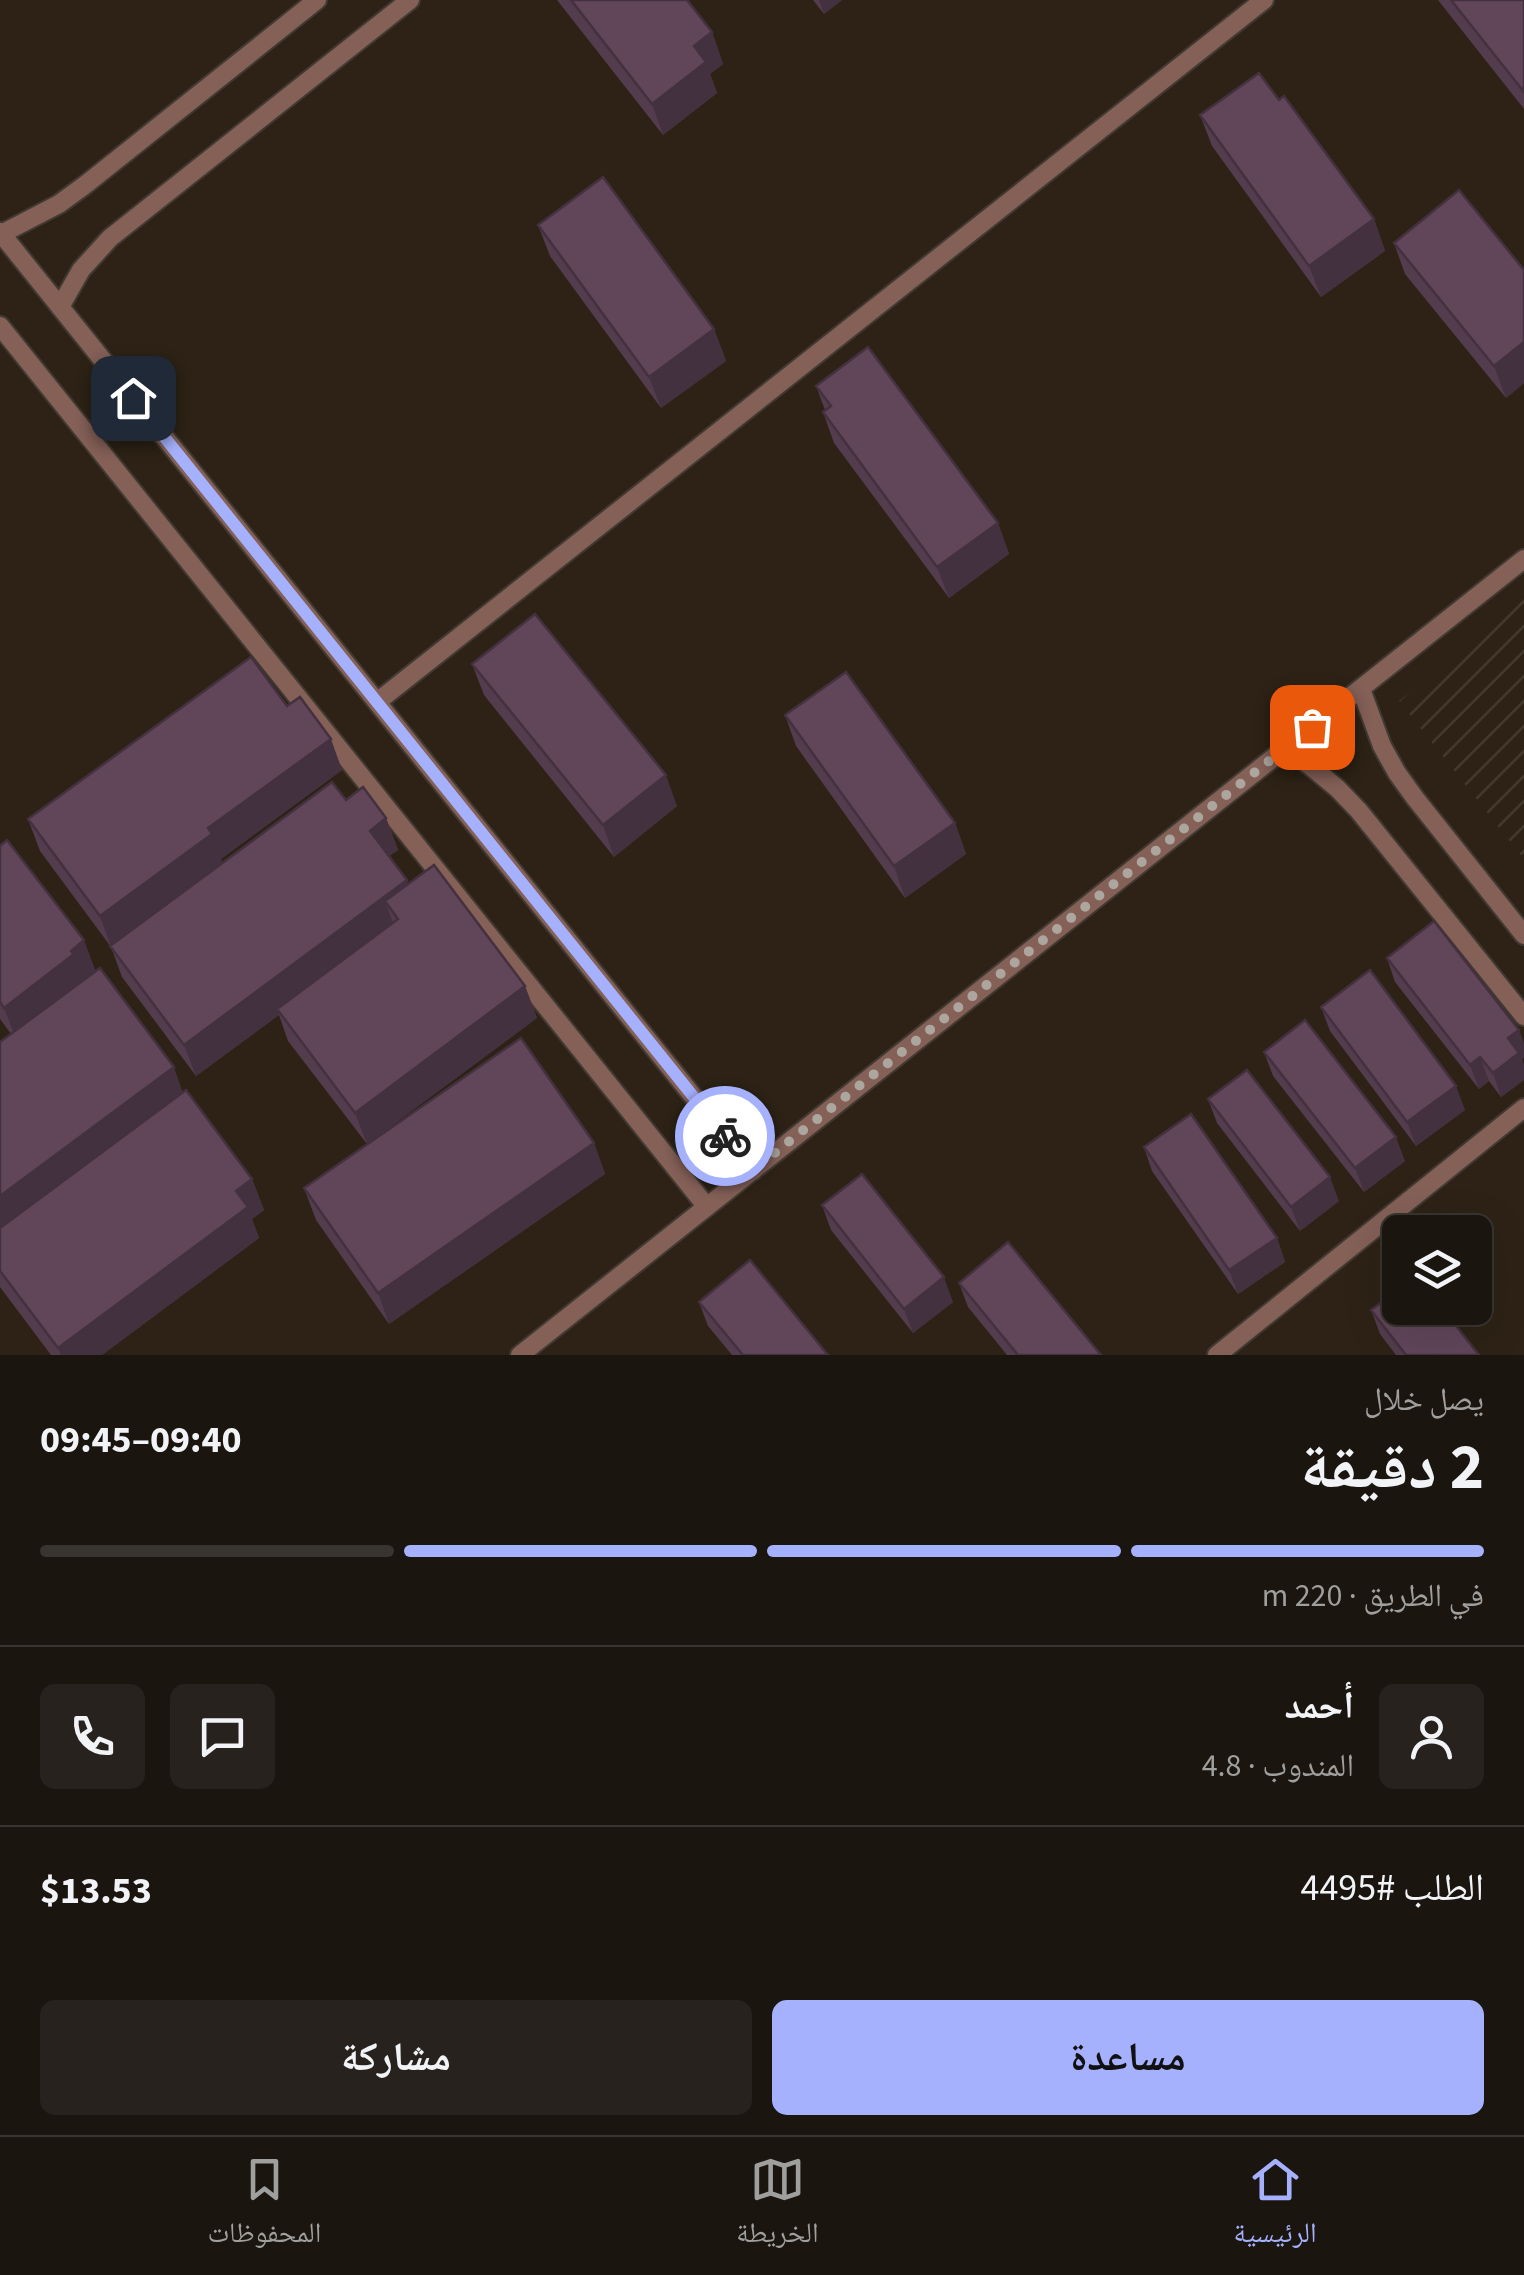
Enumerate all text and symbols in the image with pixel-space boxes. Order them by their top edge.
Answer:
pin [91,356,176,441]
icon: home [106,371,161,426]
pin [1270,685,1355,770]
icon: bag [1285,700,1340,755]
courier [675,1086,775,1186]
icon: bike [698,1109,753,1164]
map controls [1382,1215,1492,1325]
button: layers [1382,1215,1492,1325]
text: يصل خلال [1364,1377,1484,1423]
text: 09:40–09:45 [40,1413,242,1467]
text: 2 دقيقة [1300,1421,1484,1514]
text: في الطريق · 220 m [1262,1573,1484,1619]
text: أحمد [1284,1679,1354,1733]
button: phone [40,1684,145,1789]
button: chat [170,1684,275,1789]
button: person [1379,1684,1484,1789]
text: المندوب · 4.8 [1202,1743,1354,1789]
text: الطلب #4495 [1301,1861,1484,1915]
text: $13.53 [40,1864,152,1918]
button: مشاركة [40,2000,752,2115]
button: مساعدة [772,2000,1484,2115]
tab: المحفوظات [207,2152,321,2260]
tab: الخريطة [736,2152,819,2260]
tab: الرئيسية [1234,2152,1317,2260]

